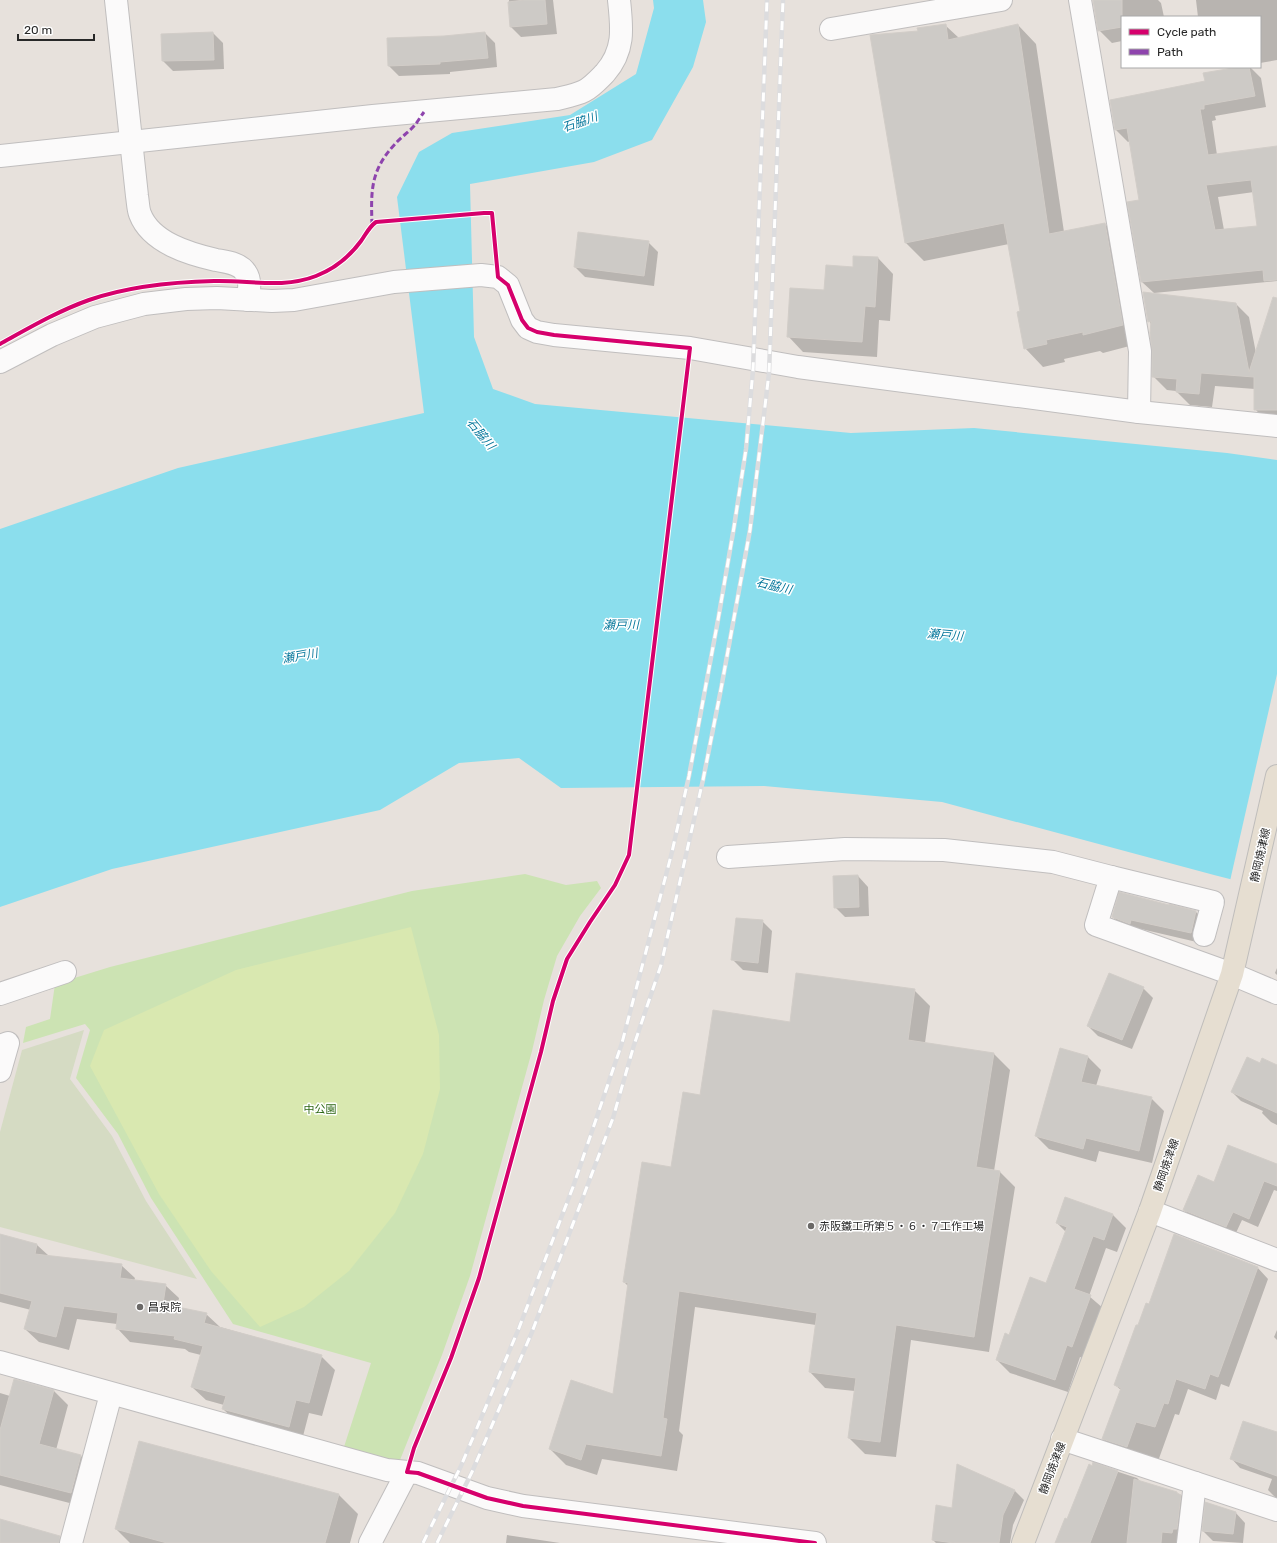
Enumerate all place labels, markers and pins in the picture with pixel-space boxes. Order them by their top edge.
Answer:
place label: 赤阪鐵工所第５・６・７工作工場 [819,1220,984,1233]
marker: 赤阪鐵工所第５・６・７工作工場 [806,1221,816,1231]
place label: 昌泉院 [148,1301,181,1314]
marker: 昌泉院 [135,1302,145,1312]

